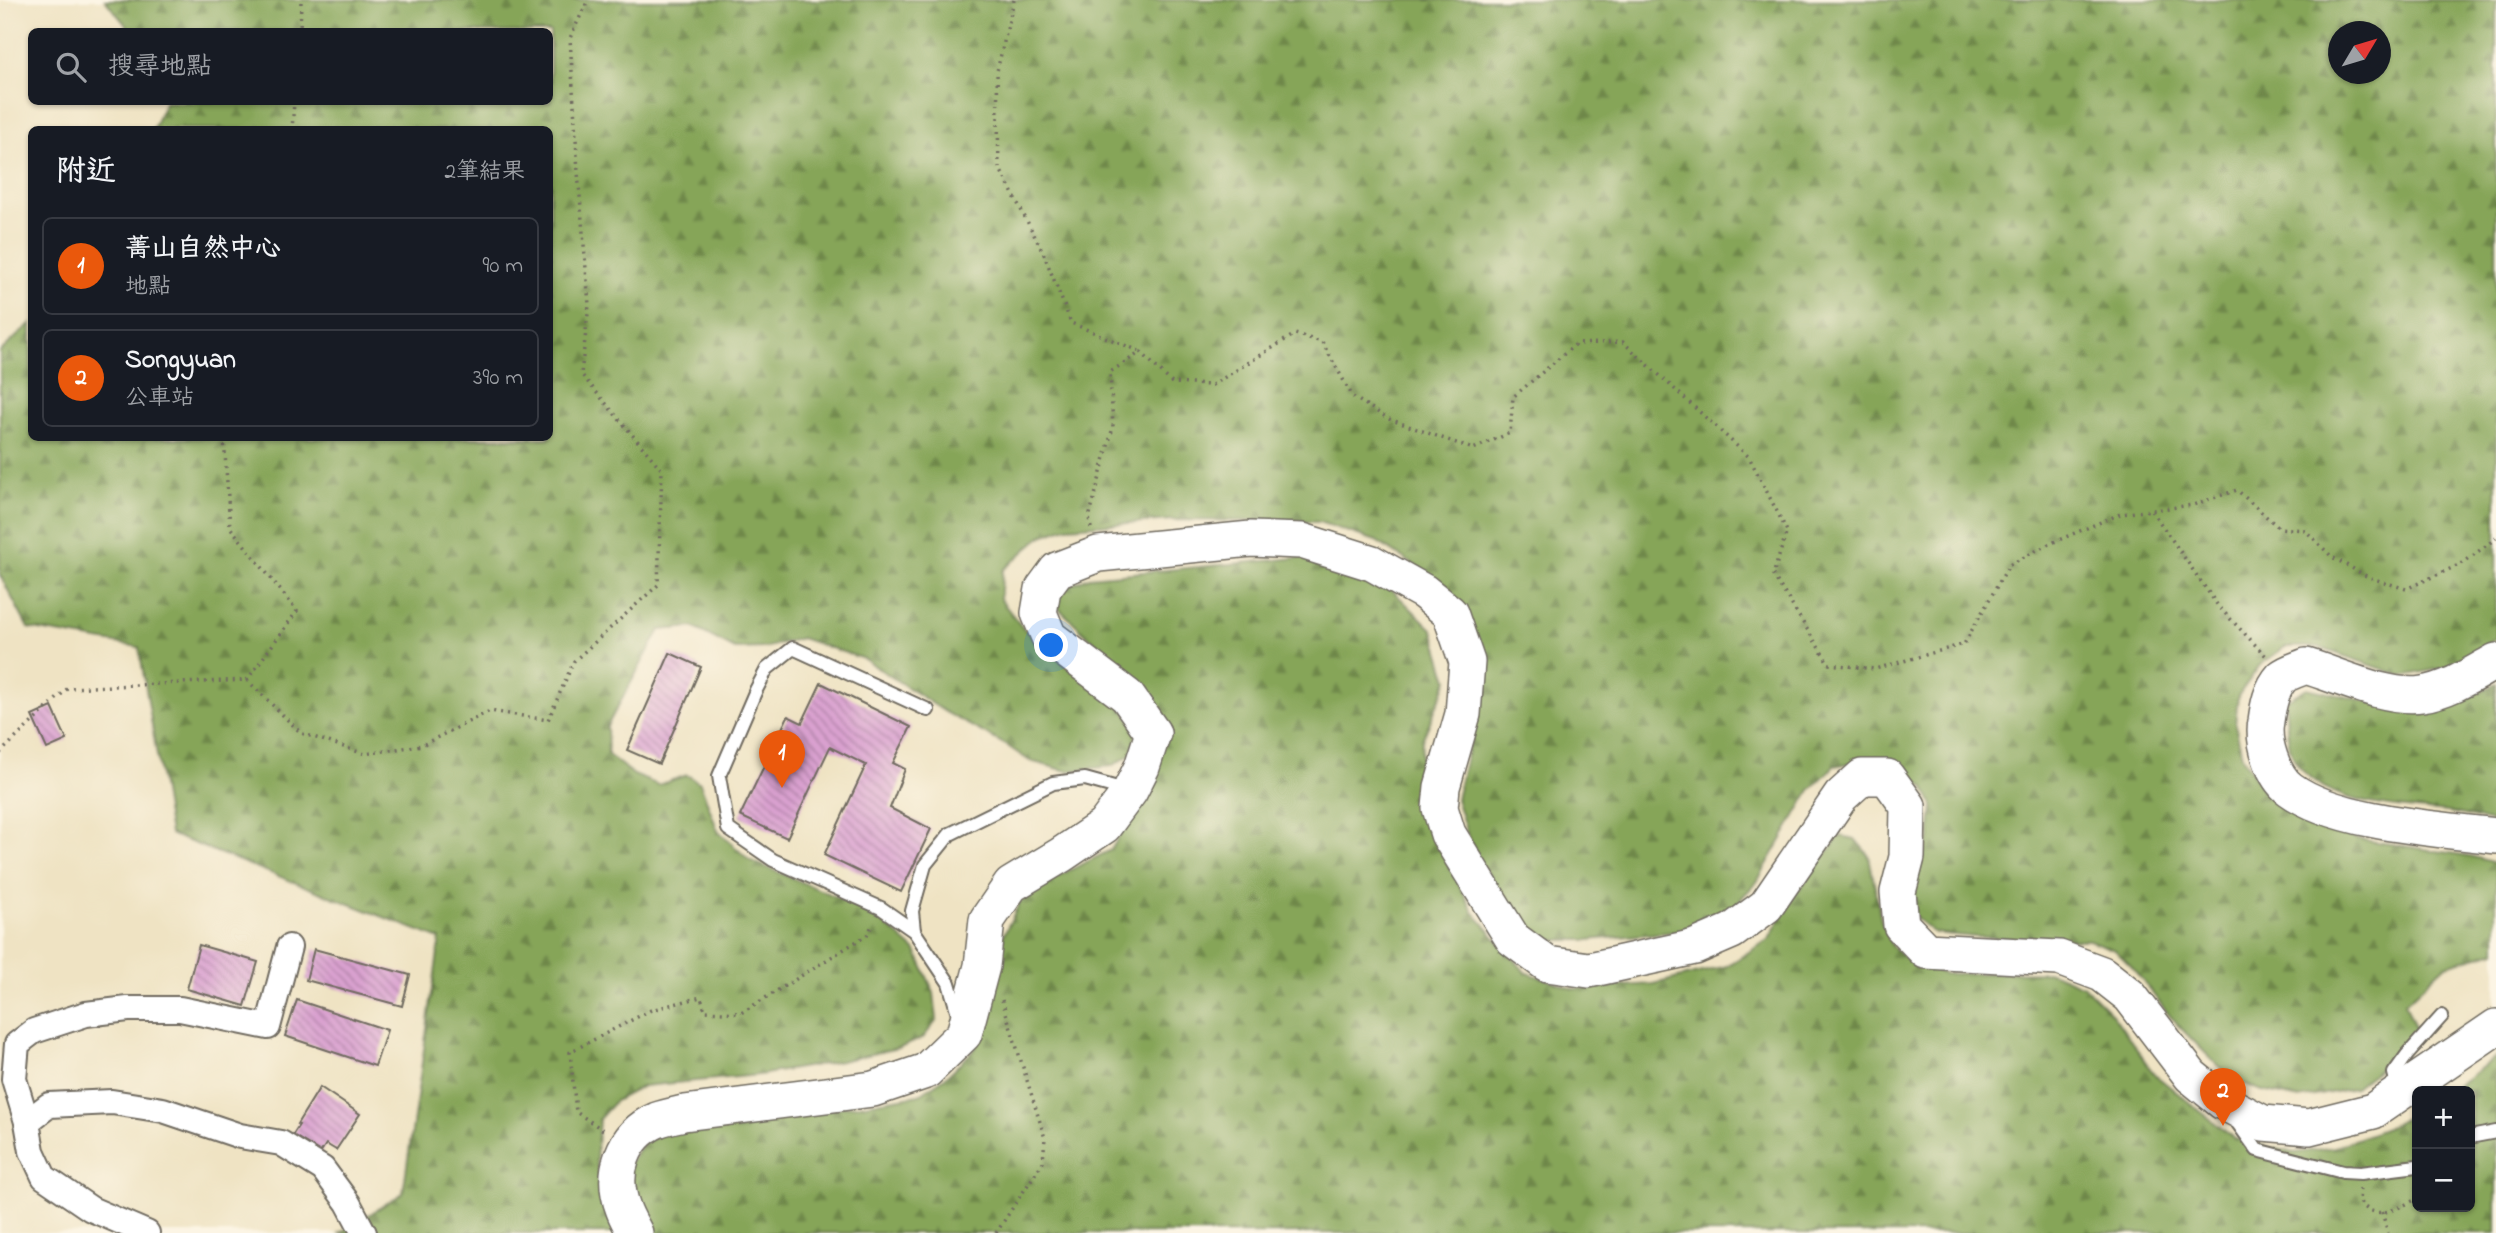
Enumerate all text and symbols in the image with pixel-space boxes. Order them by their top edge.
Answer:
north arrow [2328,21,2391,84]
search box [28,28,553,105]
icon: search [52,48,90,86]
text: 搜尋地點 [108,49,212,87]
text: 附近 [56,151,116,195]
text: 2筆結果 [445,156,525,189]
text: 菁山自然中心 [125,231,281,269]
text: 1 [77,250,85,283]
text: 90 m [483,250,523,283]
text: 地點 [125,271,171,304]
text: Songyuan [125,342,236,380]
text: 2 [75,362,87,395]
text: 390 m [473,362,523,395]
text: 公車站 [125,382,194,415]
your location [1034,628,1068,662]
pin: 1 [759,730,805,788]
pin: 2 [2200,1068,2246,1126]
map controls [2412,1086,2475,1212]
button: + [2412,1086,2475,1149]
button: − [2412,1149,2475,1212]

